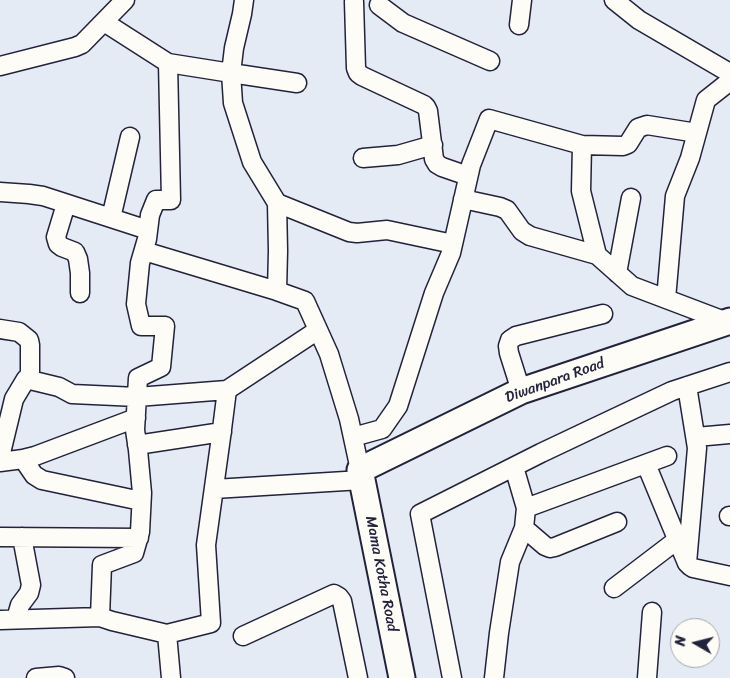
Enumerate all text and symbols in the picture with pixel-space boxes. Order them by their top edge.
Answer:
street label: Diwanpara Road [503,355,607,407]
street label: Mama Kotha Road [361,515,401,633]
north arrow [670,618,720,668]
text: N [668,634,694,648]

